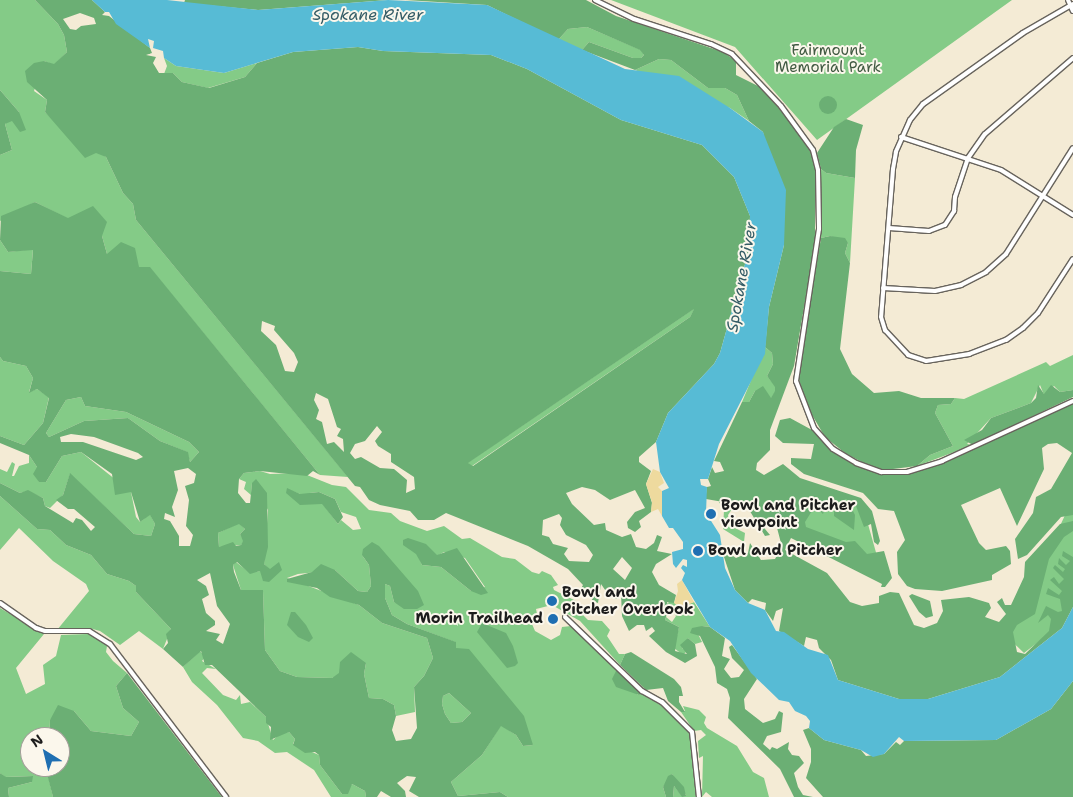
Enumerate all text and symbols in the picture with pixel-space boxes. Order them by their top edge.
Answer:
water label: Spokane River [312,5,424,25]
park label: Fairmount Memorial Park [775,41,881,76]
water label: Spokane River [723,221,761,333]
place label: Bowl and Pitcher viewpoint [721,496,856,531]
marker: Bowl and Pitcher viewpoint [705,508,717,520]
place label: Bowl and Pitcher [708,542,843,560]
marker: Bowl and Pitcher [692,545,704,557]
place label: Bowl and Pitcher Overlook [562,583,693,618]
marker: Bowl and Pitcher Overlook [546,595,558,607]
place label: Morin Trailhead [416,610,543,628]
marker: Morin Trailhead [547,613,559,625]
north arrow [20,727,70,777]
text: N [27,730,47,751]

